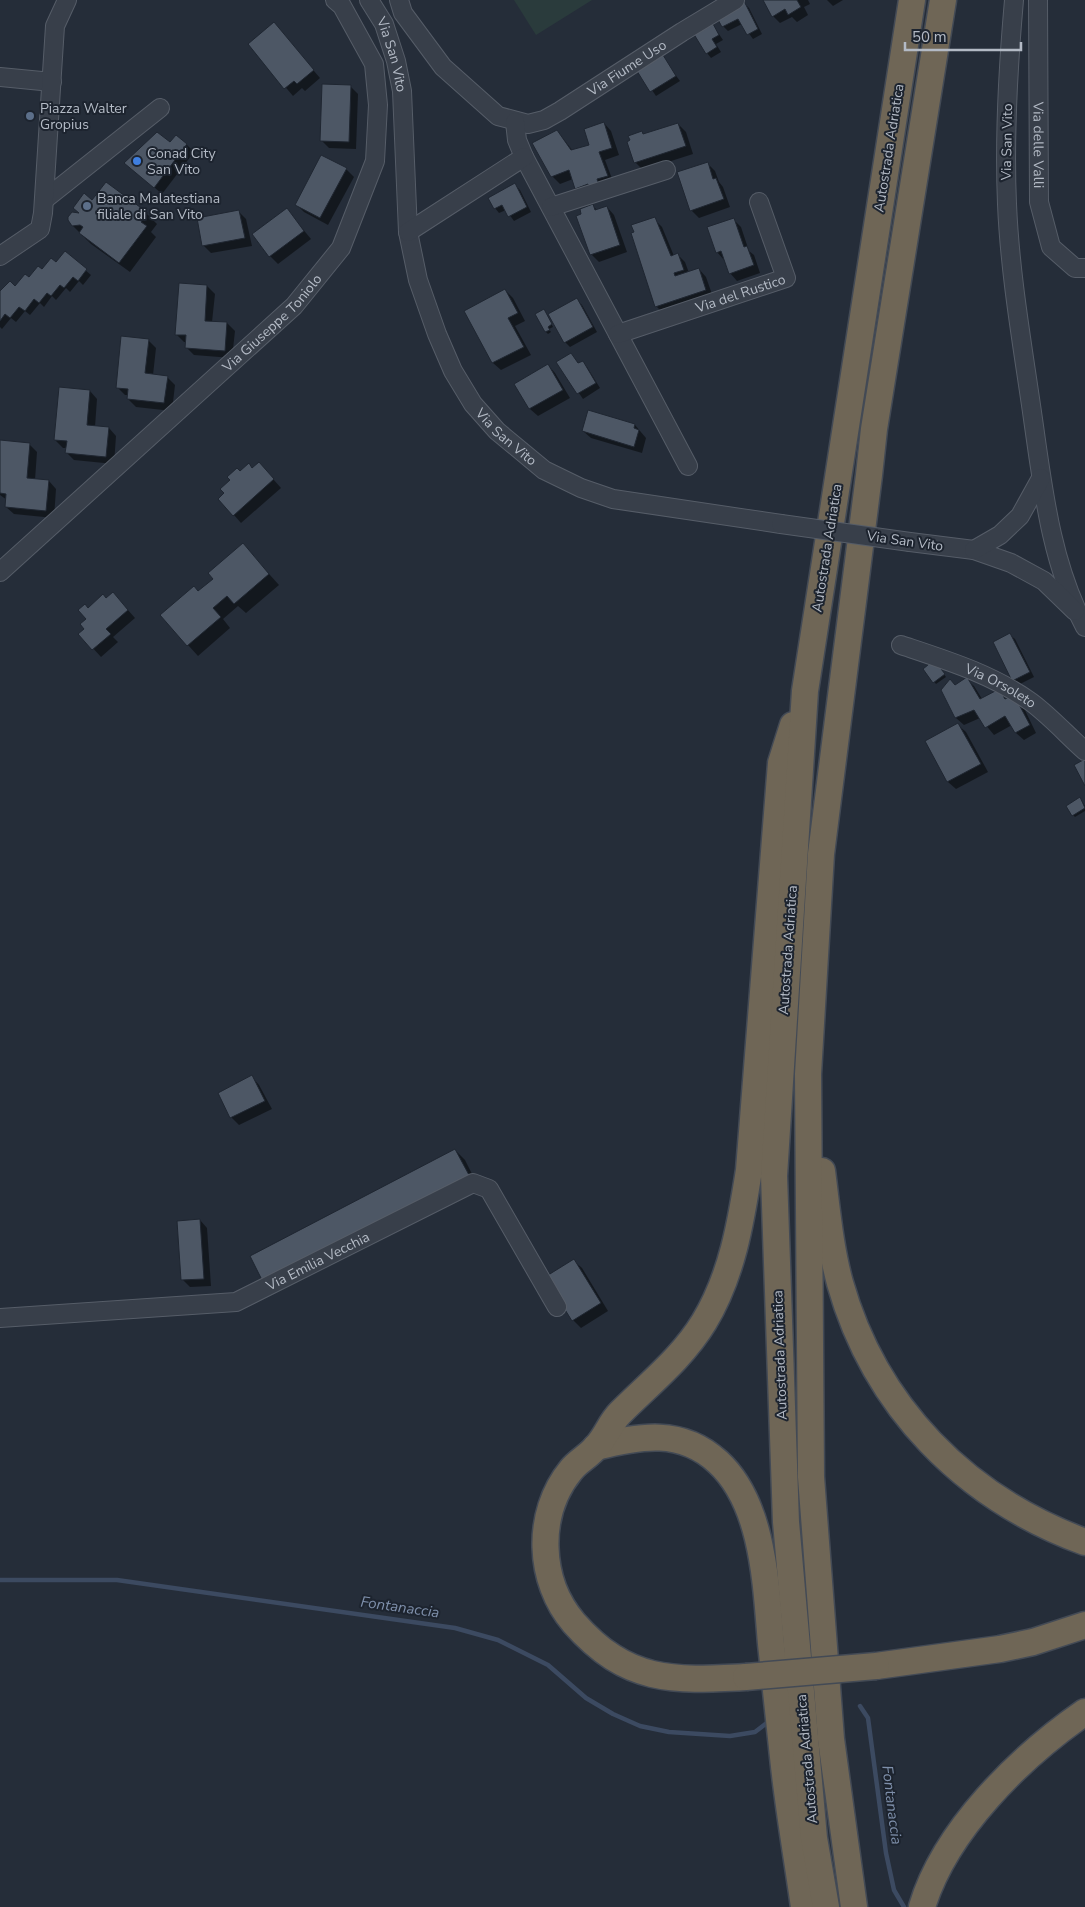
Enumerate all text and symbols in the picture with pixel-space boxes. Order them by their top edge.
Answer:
street label: Via San Vito [372,12,412,94]
scale bar [905,20,1021,52]
text: 50 m [912,27,947,47]
street label: Via Fiume Uso [583,35,670,101]
street label: Autostrada Adriatica [869,82,909,214]
place label: Piazza Walter Gropius [40,99,127,134]
street label: Via delle Valli [1029,101,1048,188]
street label: Via San Vito [997,103,1017,182]
marker: Piazza Walter Gropius [24,110,36,122]
place label: Conad City San Vito [147,144,217,179]
marker: Conad City San Vito [131,155,143,167]
place label: Banca Malatestiana filiale di San Vito [97,189,220,224]
marker: Banca Malatestiana filiale di San Vito [81,200,93,212]
street label: Via del Rustico [692,269,788,317]
street label: Via Giuseppe Toniolo [217,270,326,377]
street label: Via San Vito [471,403,541,470]
street label: Autostrada Adriatica [807,482,847,614]
street label: Via San Vito [865,526,945,556]
street label: Via Orsoleto [961,659,1041,713]
street label: Autostrada Adriatica [774,885,802,1015]
street label: Via Emilia Vecchia [262,1227,373,1295]
street label: Autostrada Adriatica [768,1290,792,1420]
water label: Fontanaccia [359,1592,441,1622]
street label: Autostrada Adriatica [792,1694,822,1824]
water label: Fontanaccia [877,1764,907,1846]

